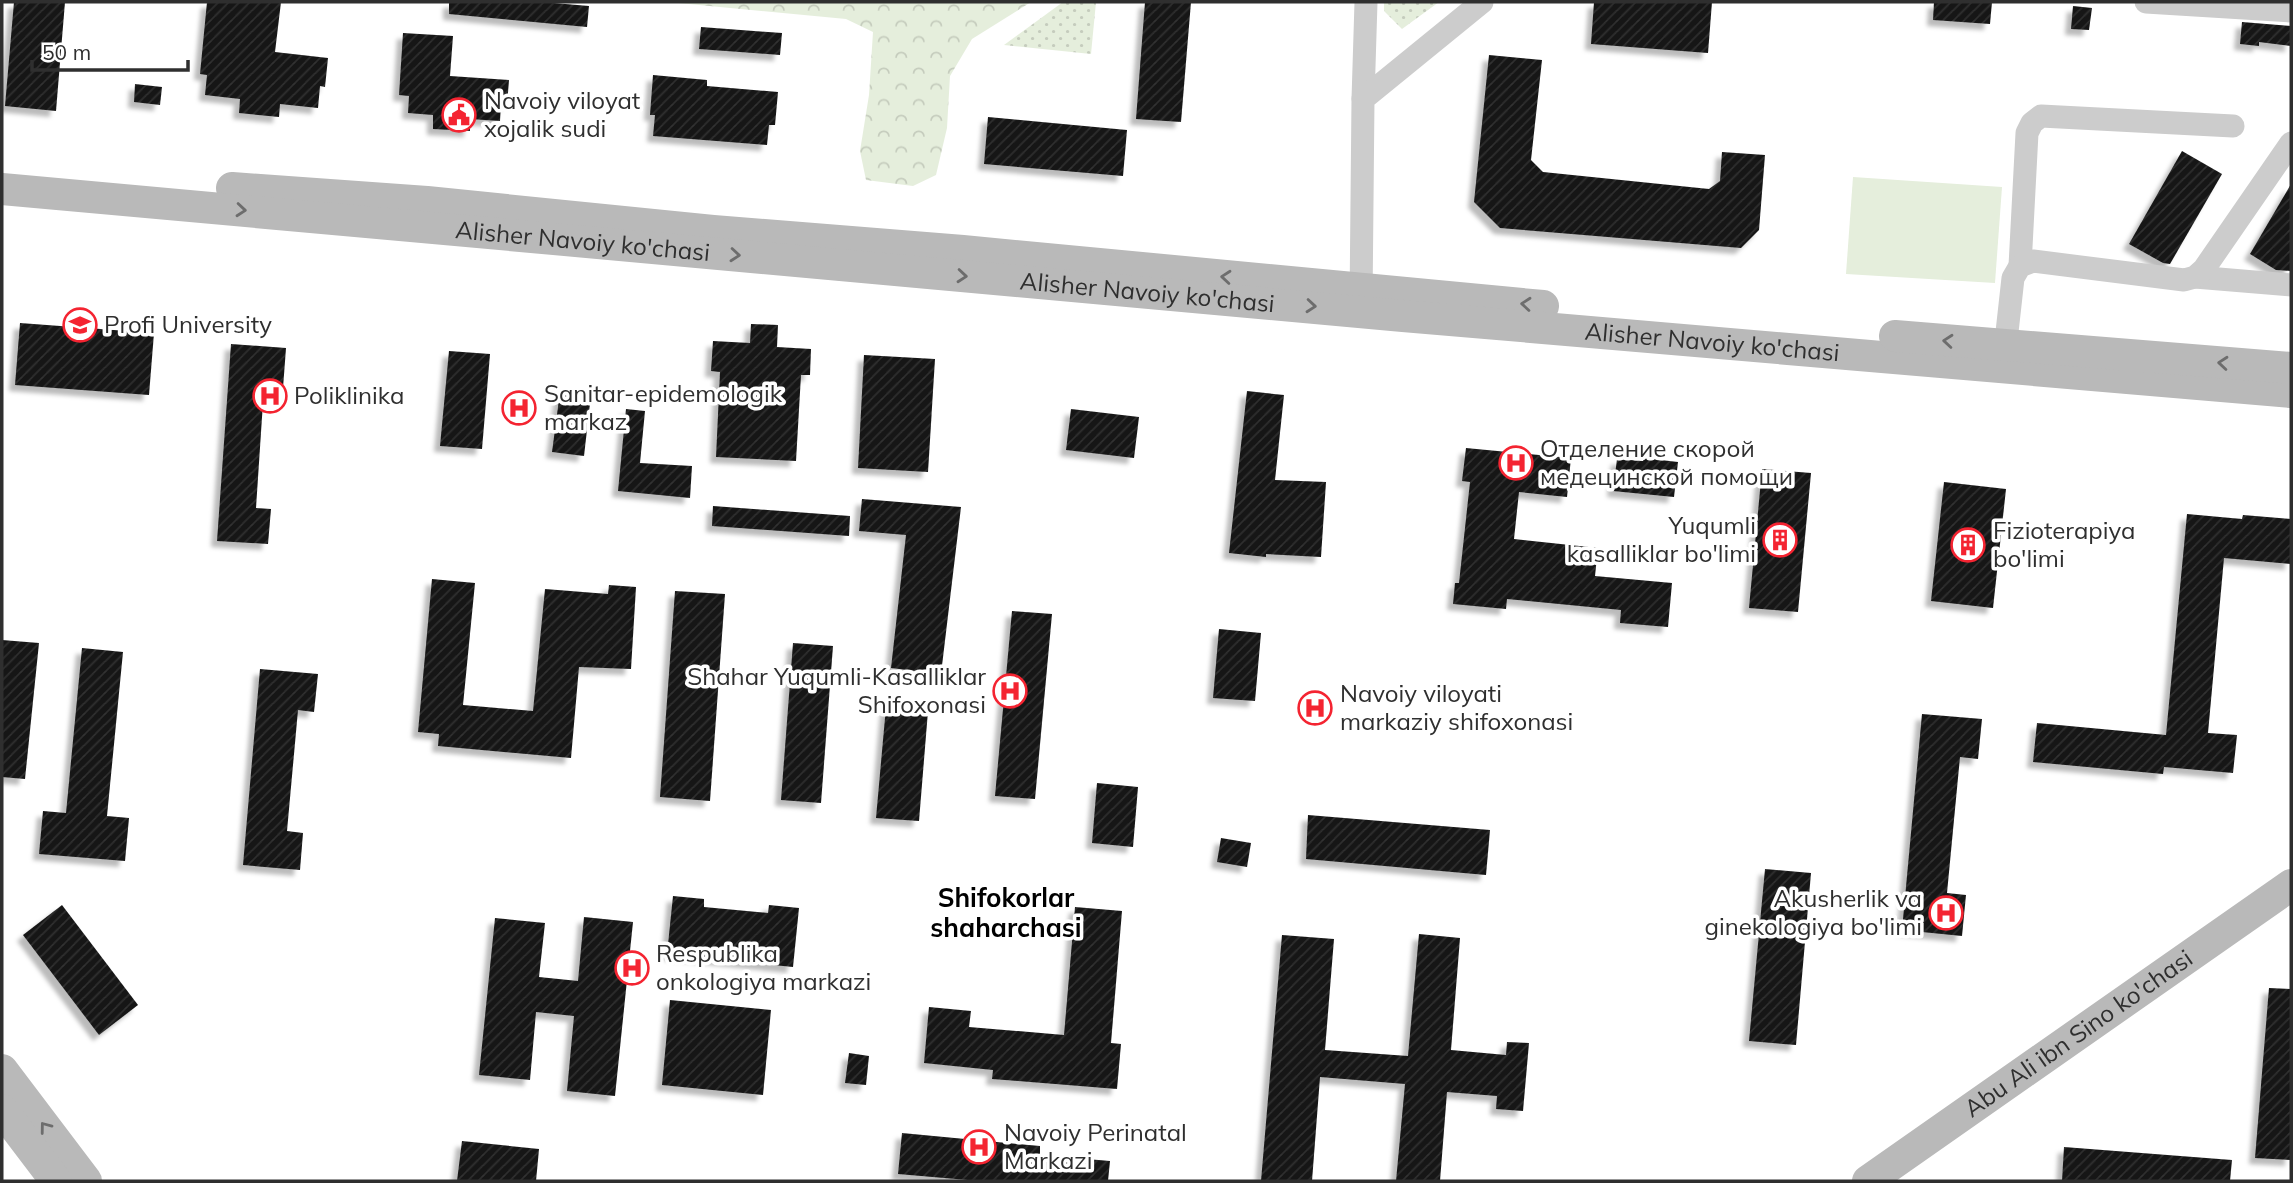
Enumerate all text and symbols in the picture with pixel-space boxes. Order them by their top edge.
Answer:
scale bar [32,28,187,72]
text: 50 m [42,39,91,65]
place label: Navoiy viloyat xojalik sudi [484,85,640,143]
public building icon: Navoiy viloyat xojalik sudi [440,96,478,134]
one-way arrow [235,203,246,218]
street label: Alisher Navoiy ko'chasi [454,214,711,267]
one-way arrow [730,248,741,263]
street label: Alisher Navoiy ko'chasi [1019,265,1276,318]
one-way arrow [957,268,968,283]
one-way arrow [1220,269,1232,284]
one-way arrow [1520,297,1531,312]
one-way arrow [1306,298,1317,313]
school or university icon: Profi University [61,306,99,344]
place label: Profi University [104,309,272,339]
street label: Alisher Navoiy ko'chasi [1584,316,1841,367]
one-way arrow [1942,334,1953,349]
one-way arrow [2217,356,2228,371]
hospital icon: Poliklinika [251,377,289,415]
place label: Sanitar-epidemologik markaz [544,378,783,436]
place label: Poliklinika [294,380,404,410]
hospital icon: Sanitar-epidemologik markaz [500,389,538,427]
place label: Отделение скорой медецинской помощи [1540,433,1793,491]
hospital icon: Отделение скорой медецинской помощи [1497,444,1535,482]
place label: Yuqumli kasalliklar bo'limi [1567,510,1756,568]
place label: Fizioterapiya bo'limi [1993,515,2135,573]
building icon: Yuqumli kasalliklar bo'limi [1761,521,1799,559]
building icon: Fizioterapiya bo'limi [1949,526,1987,564]
place label: Shahar Yuqumli-Kasalliklar Shifoxonasi [687,661,986,719]
hospital icon: Shahar Yuqumli-Kasalliklar Shifoxonasi [991,672,1029,710]
place label: Navoiy viloyati markaziy shifoxonasi [1340,678,1573,736]
hospital icon: Navoiy viloyati markaziy shifoxonasi [1296,689,1334,727]
district label: Shifokorlar shaharchasi [930,881,1082,944]
place label: Akusherlik va ginekologiya bo'limi [1705,883,1922,941]
hospital icon: Akusherlik va ginekologiya bo'limi [1927,894,1965,932]
place label: Respublika onkologiya markazi [656,938,871,996]
street label: Abu Ali ibn Sino ko'chasi [1958,943,2198,1123]
hospital icon: Respublika onkologiya markazi [613,949,651,987]
place label: Navoiy Perinatal Markazi [1004,1117,1187,1175]
one-way arrow [41,1122,53,1135]
hospital icon: Navoiy Perinatal Markazi [960,1128,998,1166]

